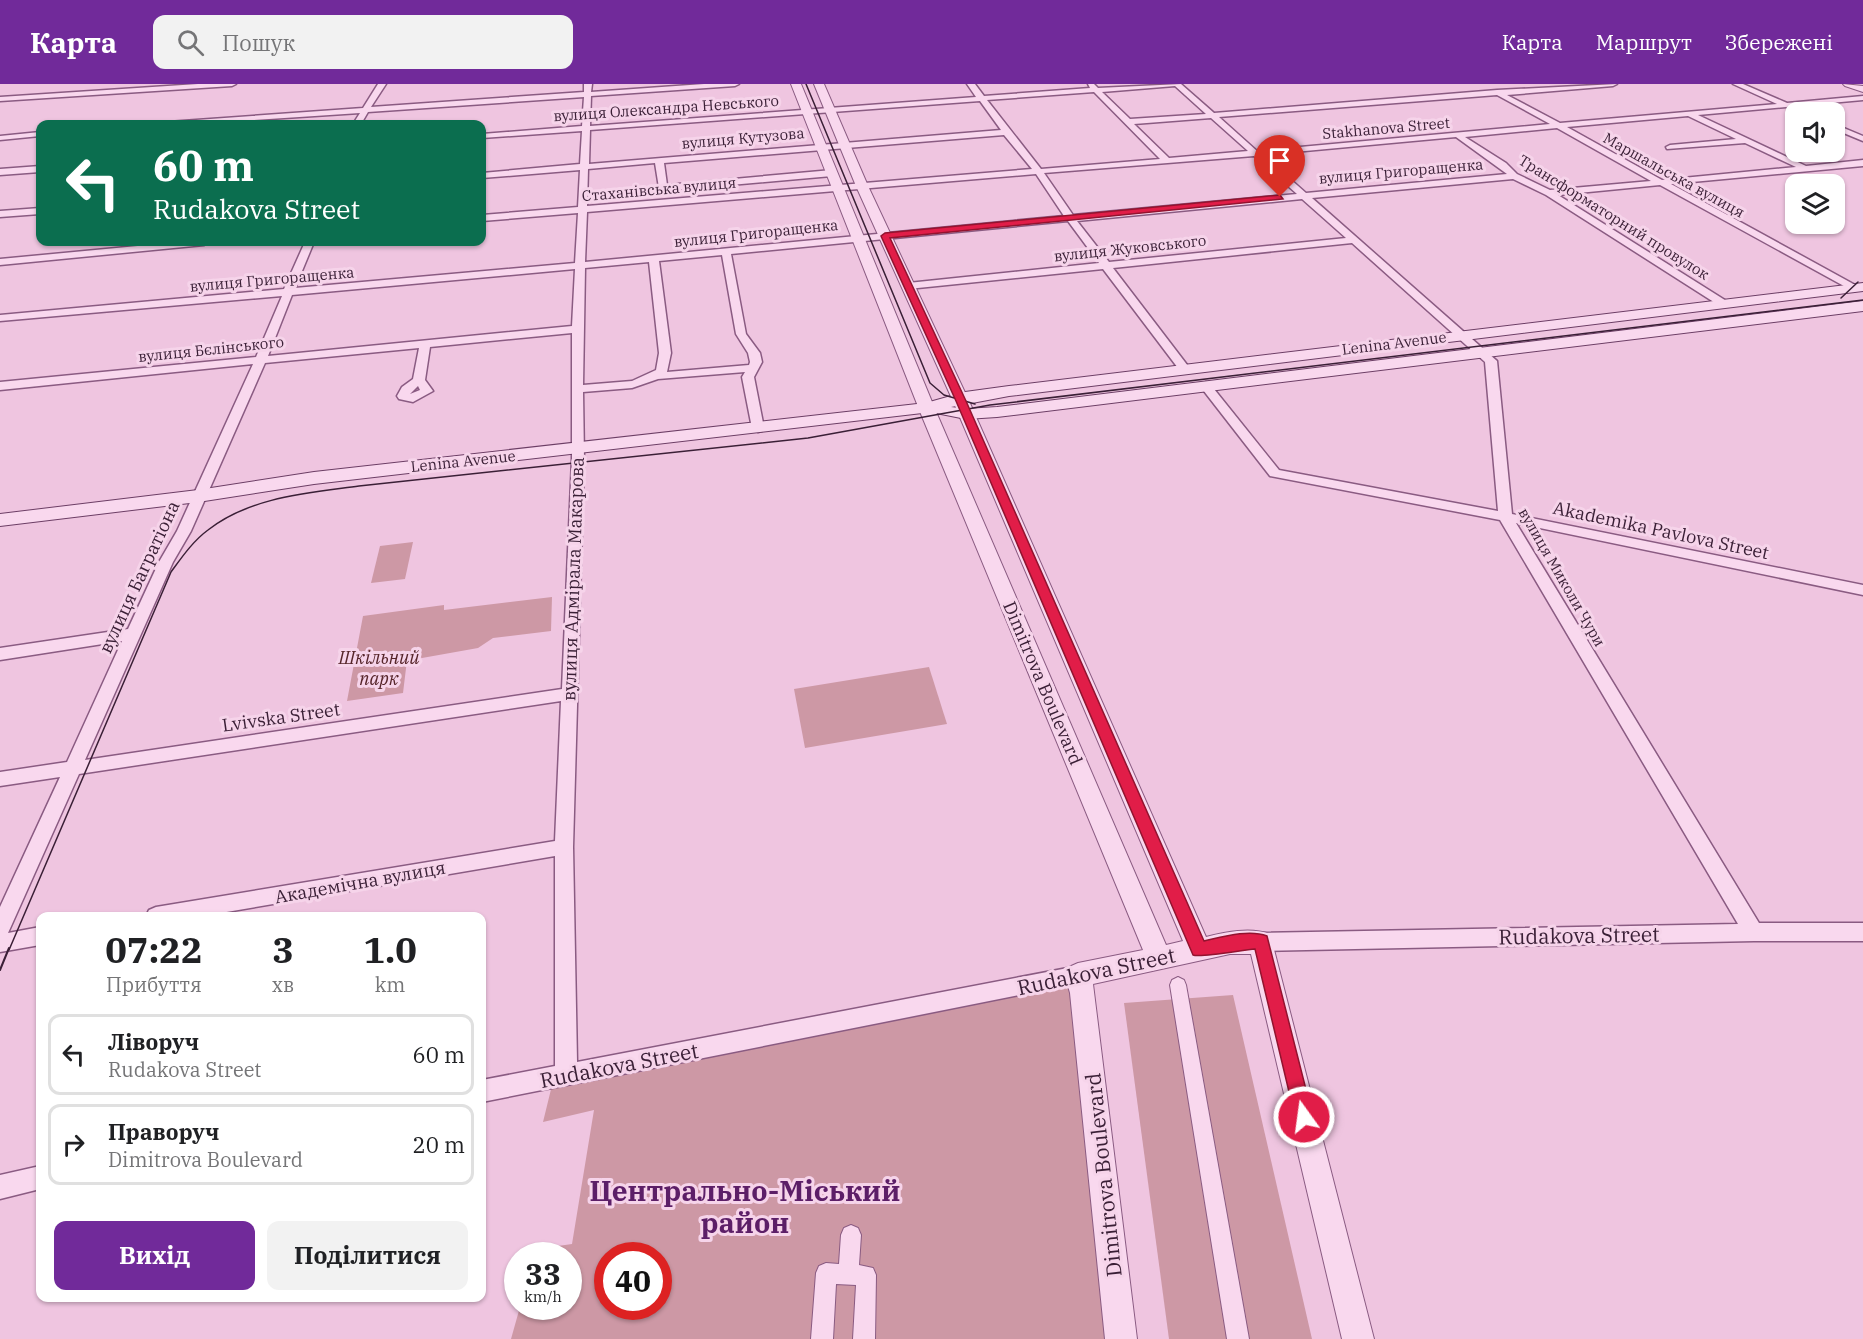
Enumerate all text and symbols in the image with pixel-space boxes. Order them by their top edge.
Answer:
search box [153,15,573,69]
text: Карта [30,24,117,61]
icon: search [174,26,207,59]
text: Пошук [222,28,295,57]
text: Карта [1502,28,1563,56]
text: Маршрут [1596,28,1692,56]
text: Збережені [1725,28,1833,56]
street label: вулиця Олександра Невського [553,91,779,125]
map controls [1785,102,1845,234]
button: sound [1785,102,1845,162]
street label: Stakhanova Street [1321,113,1451,143]
street label: вулиця Кутузова [681,123,805,153]
street label: Маршальська вулиця [1600,128,1748,222]
pin [1254,135,1305,197]
text: 60 m [153,138,254,193]
icon: left [54,144,132,222]
icon: arrive [1263,144,1296,177]
street label: Трансформаторний провулок [1515,150,1713,284]
street label: вулиця Григоращенка [1318,154,1484,188]
street label: Стаханівська вулиця [581,173,737,205]
button: layers [1785,174,1845,234]
text: Rudakova Street [153,191,360,226]
street label: вулиця Григоращенка [673,215,839,251]
street label: вулиця Жуковського [1053,231,1207,265]
street label: вулиця Григоращенка [189,262,355,296]
street label: Lenina Avenue [1341,327,1447,359]
street label: вулиця Бєлінського [137,332,285,366]
street label: Lenina Avenue [410,446,516,476]
street label: вулиця Адмірала Макарова [557,456,589,701]
street label: Akademika Pavlova Street [1551,496,1771,564]
street label: вулиця Багратіона [94,497,185,657]
street label: вулиця Миколи Чури [1514,504,1610,650]
street label: Dimitrova Boulevard [998,598,1088,768]
park label: Шкільний парк [338,646,420,690]
street label: Lvivska Street [221,697,341,737]
street label: Академічна вулиця [273,856,447,908]
street label: Rudakova Street [1498,920,1660,950]
text: 07:22 [105,926,203,973]
text: 3 [272,926,294,973]
text: 1.0 [363,926,417,973]
street label: Rudakova Street [1014,941,1178,1001]
text: Прибуття [106,971,202,998]
text: хв [272,971,294,998]
text: km [375,971,405,998]
text: Ліворуч [108,1027,199,1056]
street label: Rudakova Street [537,1036,701,1094]
icon: left [57,1038,90,1071]
text: 60 m [413,1040,465,1069]
text: Rudakova Street [108,1056,261,1083]
street label: Dimitrova Boulevard [1078,1072,1128,1278]
position arrow [1272,1085,1336,1149]
text: Праворуч [108,1117,219,1146]
icon: right [57,1128,90,1161]
text: 20 m [413,1130,465,1159]
text: Dimitrova Boulevard [108,1146,303,1173]
district label: Центрально-Міський район [590,1172,900,1241]
button: Вихід [54,1221,255,1290]
button: Поділитися [267,1221,468,1290]
speed limit sign: 40 [594,1242,672,1320]
text: 33 [525,1254,561,1293]
text: km/h [524,1287,562,1306]

